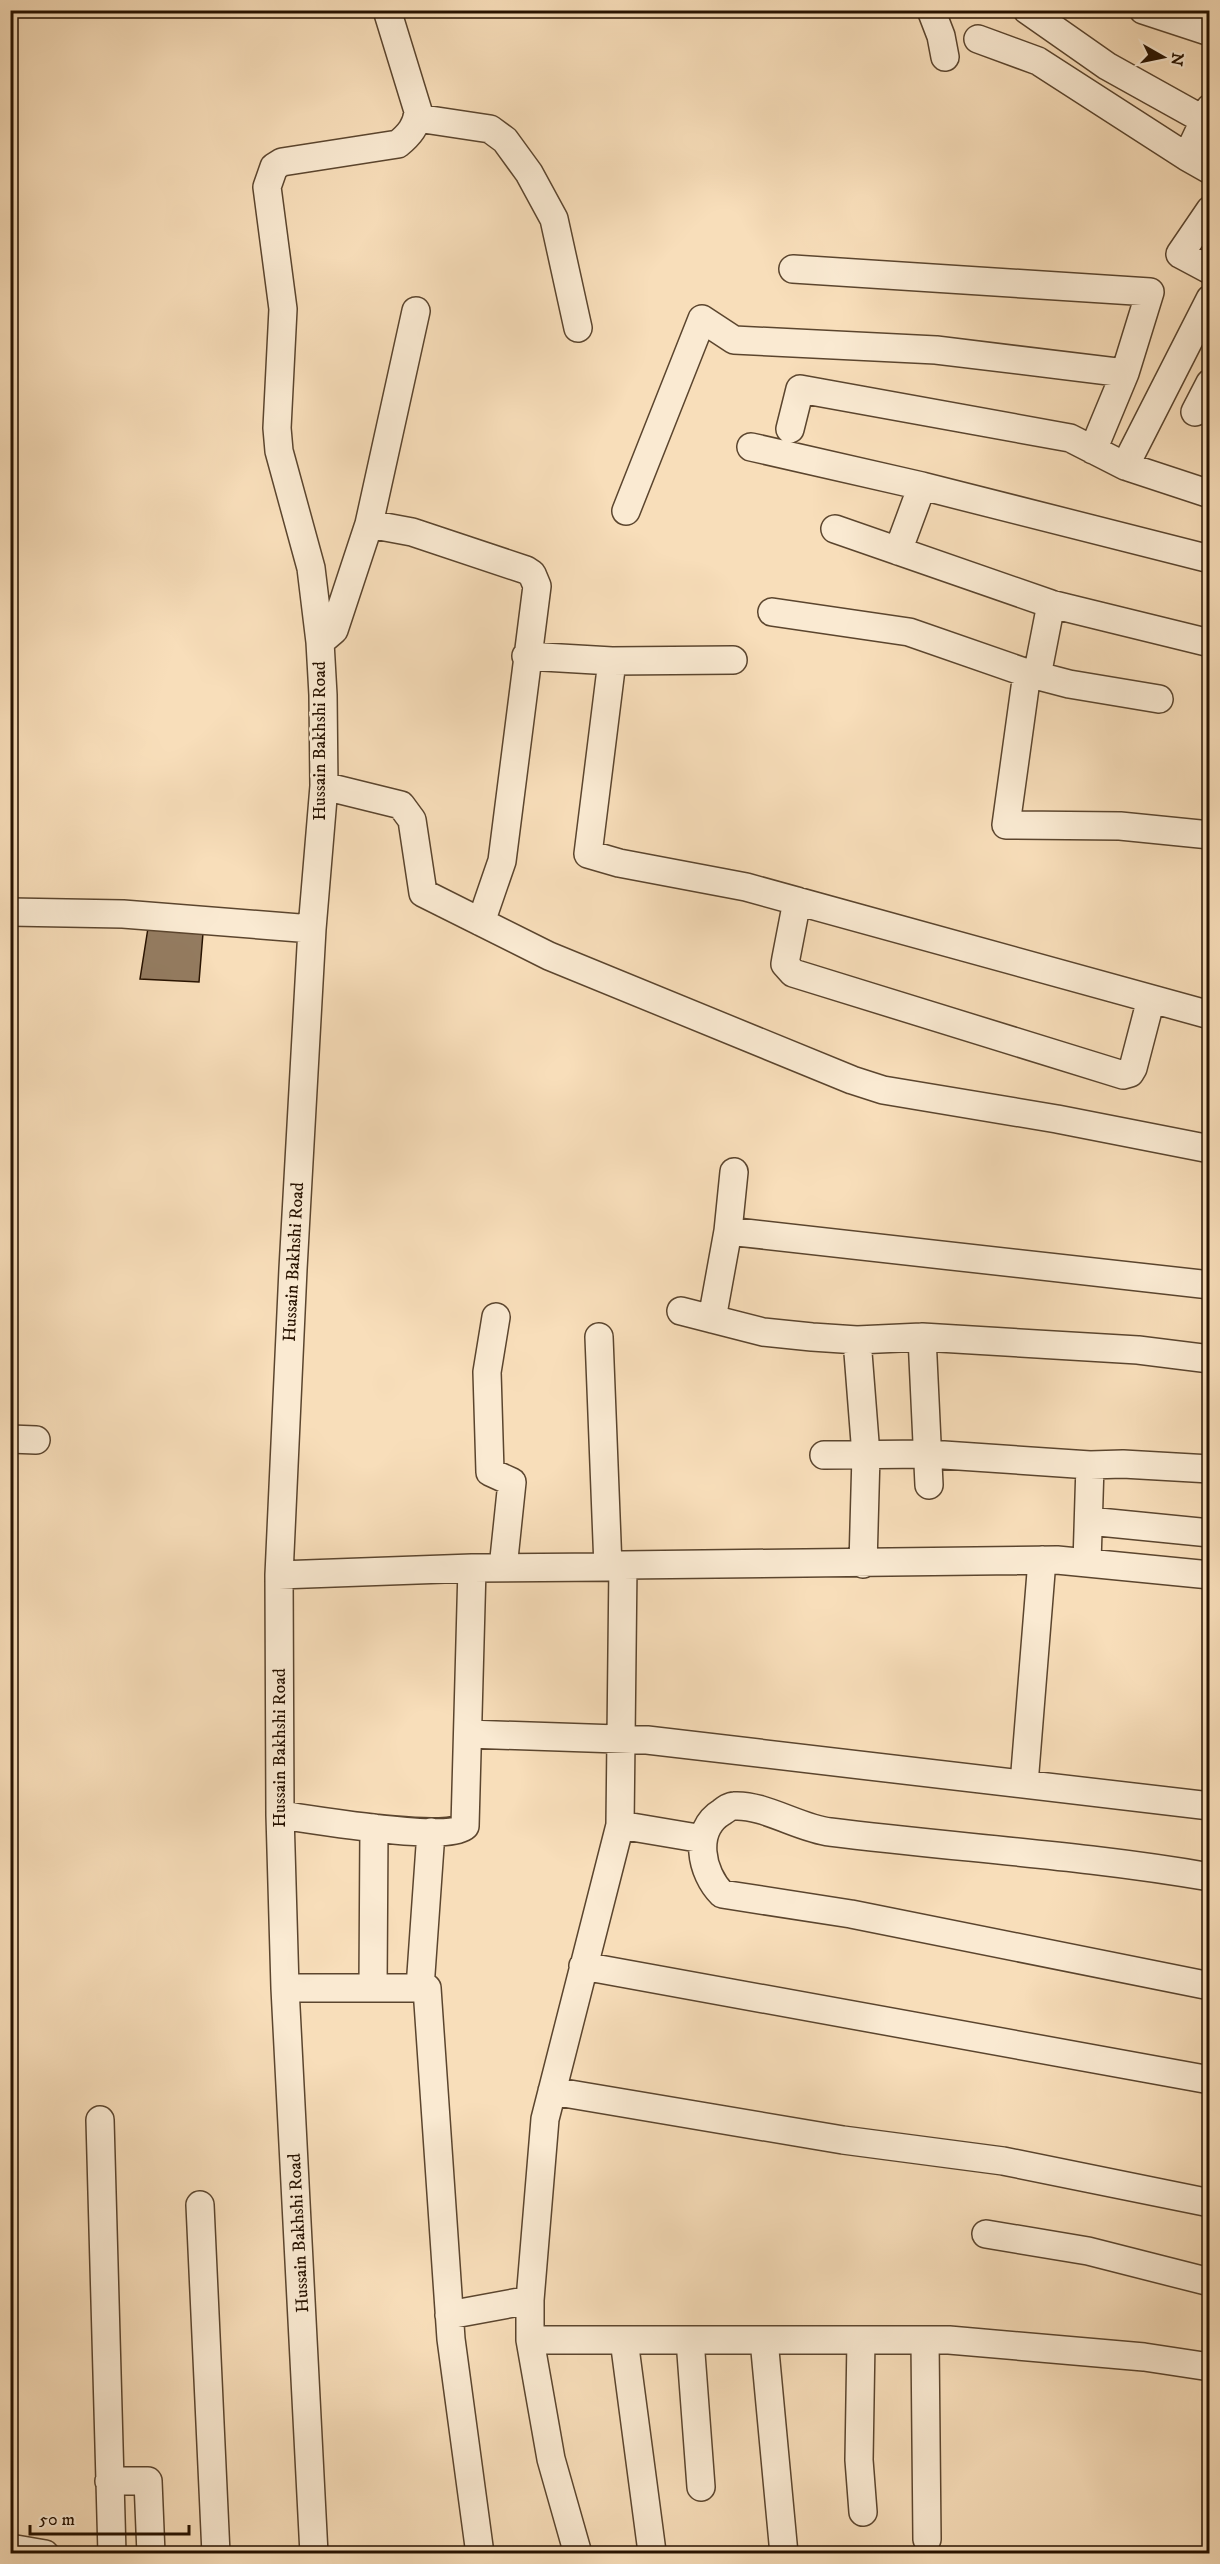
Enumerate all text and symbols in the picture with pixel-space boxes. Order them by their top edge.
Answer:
north arrow [1133,27,1193,87]
text: N [1166,51,1188,67]
street label: Hussain Bakhshi Road [309,661,331,821]
street label: Hussain Bakhshi Road [279,1182,309,1342]
street label: Hussain Bakhshi Road [269,1668,291,1828]
street label: Hussain Bakhshi Road [284,2153,314,2313]
scale bar [30,2498,189,2536]
text: 50 m [39,2509,75,2531]

